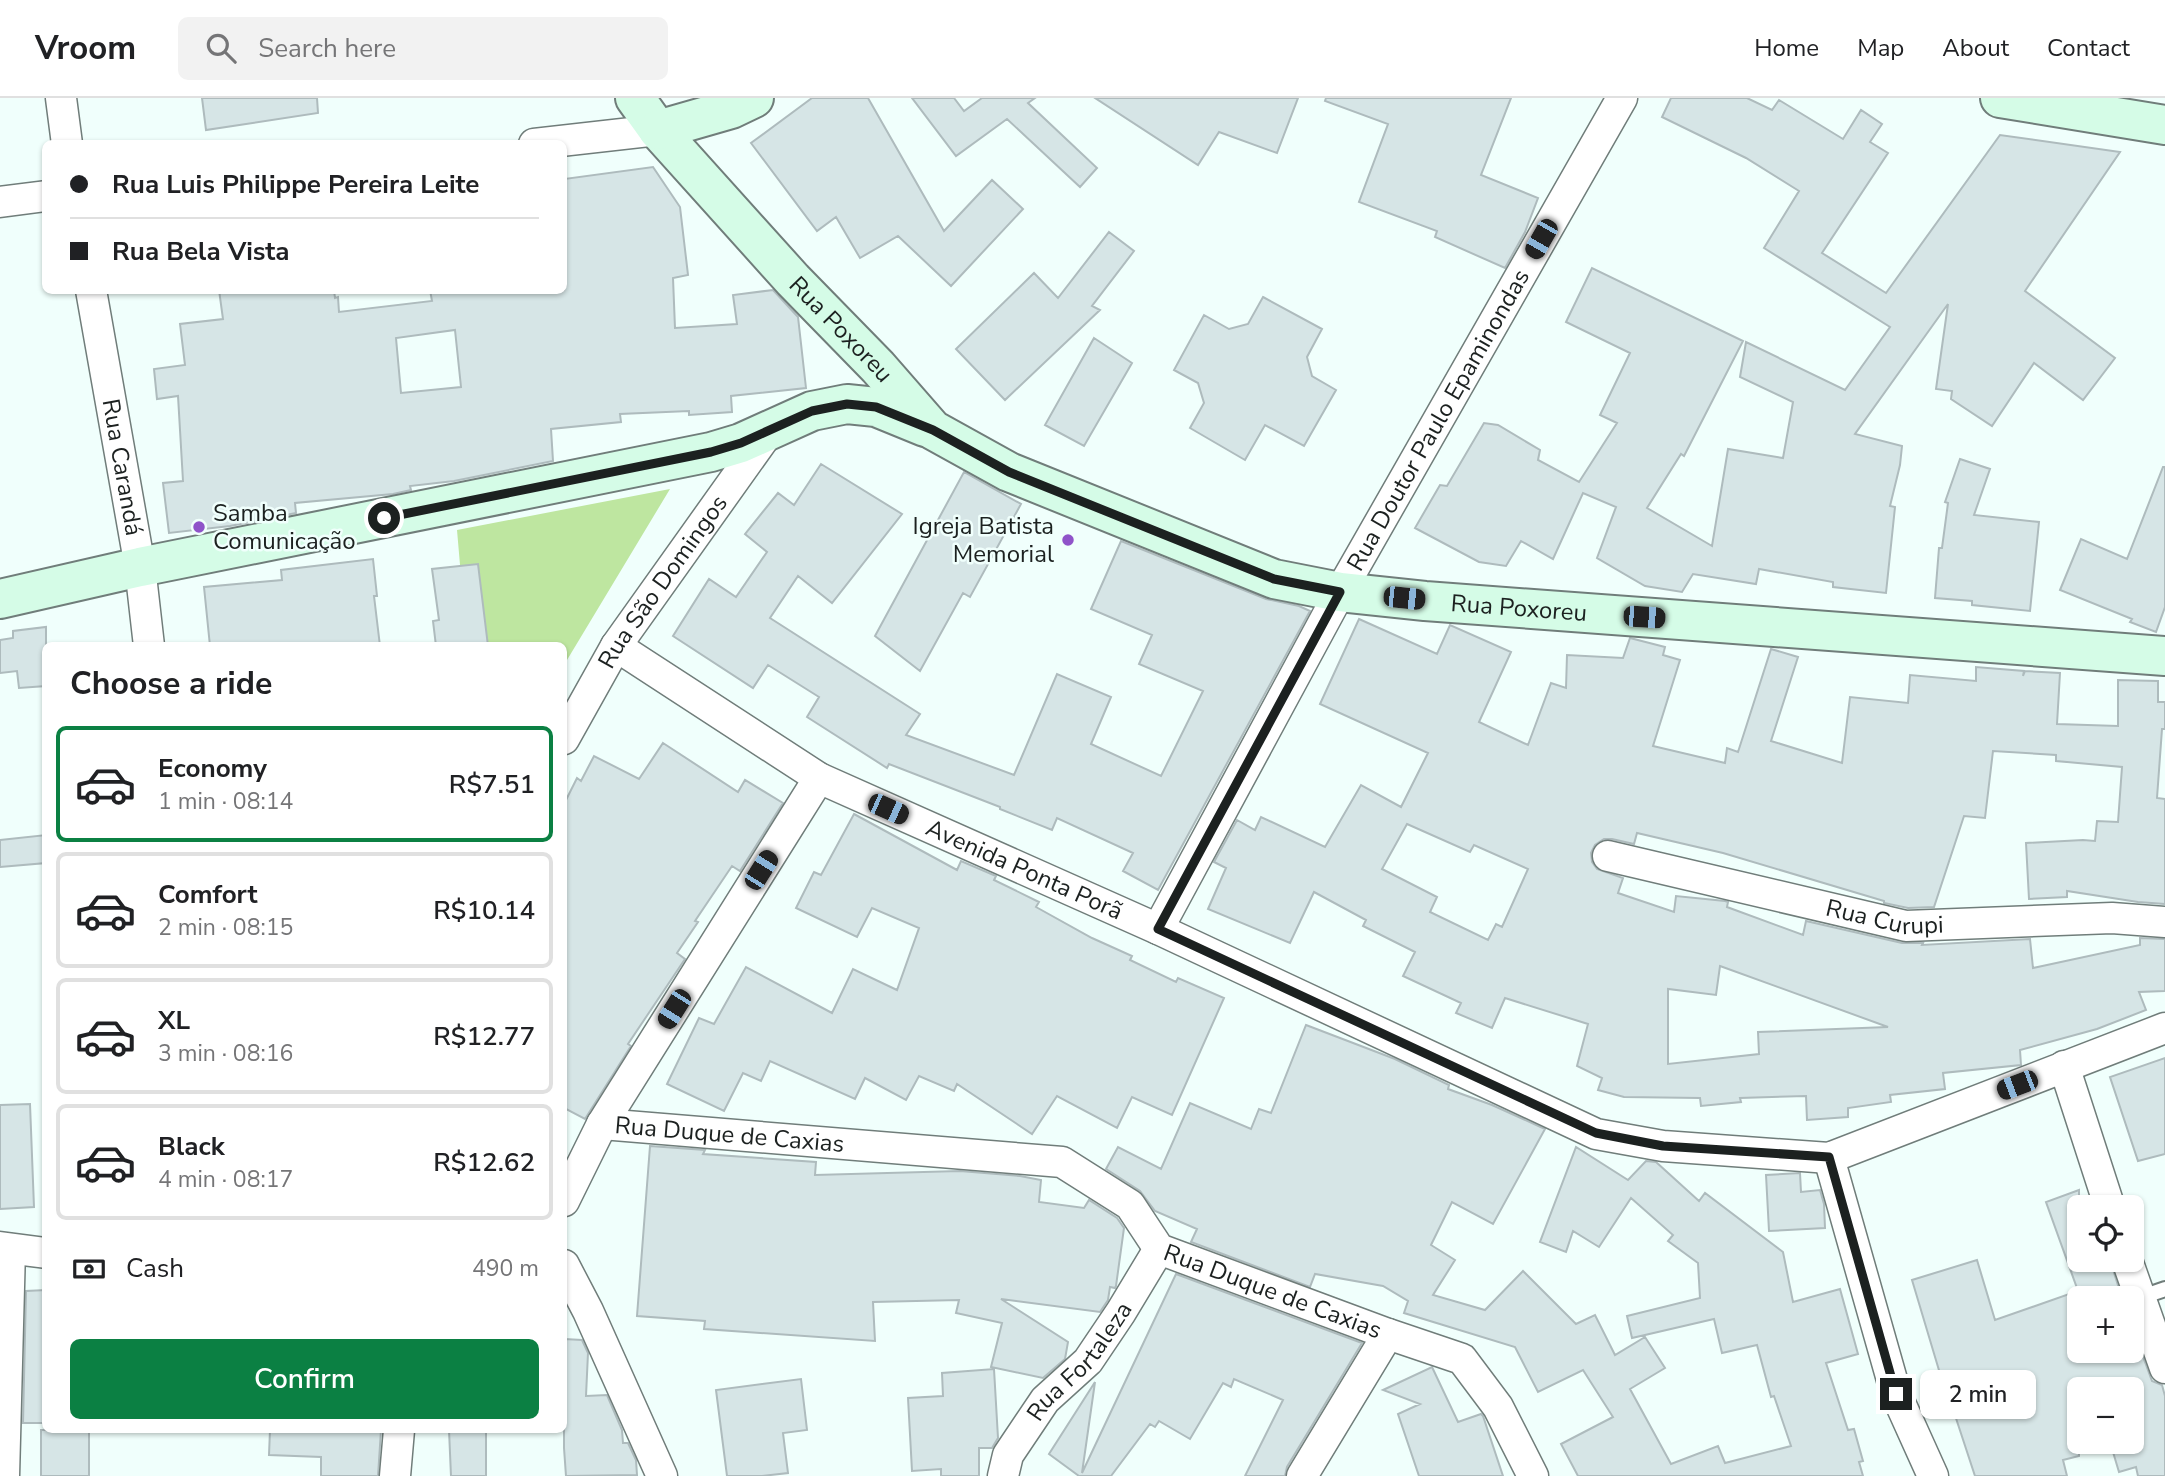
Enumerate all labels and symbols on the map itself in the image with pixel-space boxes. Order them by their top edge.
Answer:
car [1522,216,1561,262]
street label: Rua Doutor Paulo Epaminondas [1339,263,1537,577]
street label: Rua Poxoreu [782,269,900,389]
street label: Rua Carandá [95,396,150,538]
street label: Rua São Domingos [591,488,735,674]
place label: Samba Comunicação [213,497,356,557]
route start [368,502,400,534]
place label: Igreja Batista Memorial [913,510,1054,570]
marker: Samba Comunicação [191,519,207,535]
marker: Igreja Batista Memorial [1060,532,1076,548]
car [1383,585,1426,611]
street label: Rua Poxoreu [1450,587,1588,629]
car [1623,605,1666,629]
car [865,791,912,827]
street label: Avenida Ponta Porã [921,812,1128,927]
car [741,847,782,893]
street label: Rua Curupi [1823,892,1944,942]
car [654,986,695,1032]
car [1994,1068,2041,1102]
street label: Rua Duque de Caxias [614,1109,846,1160]
street label: Rua Duque de Caxias [1159,1236,1386,1346]
street label: Rua Fortaleza [1019,1296,1139,1427]
callout: 2 min [1920,1370,2036,1418]
route end [1880,1378,1912,1410]

